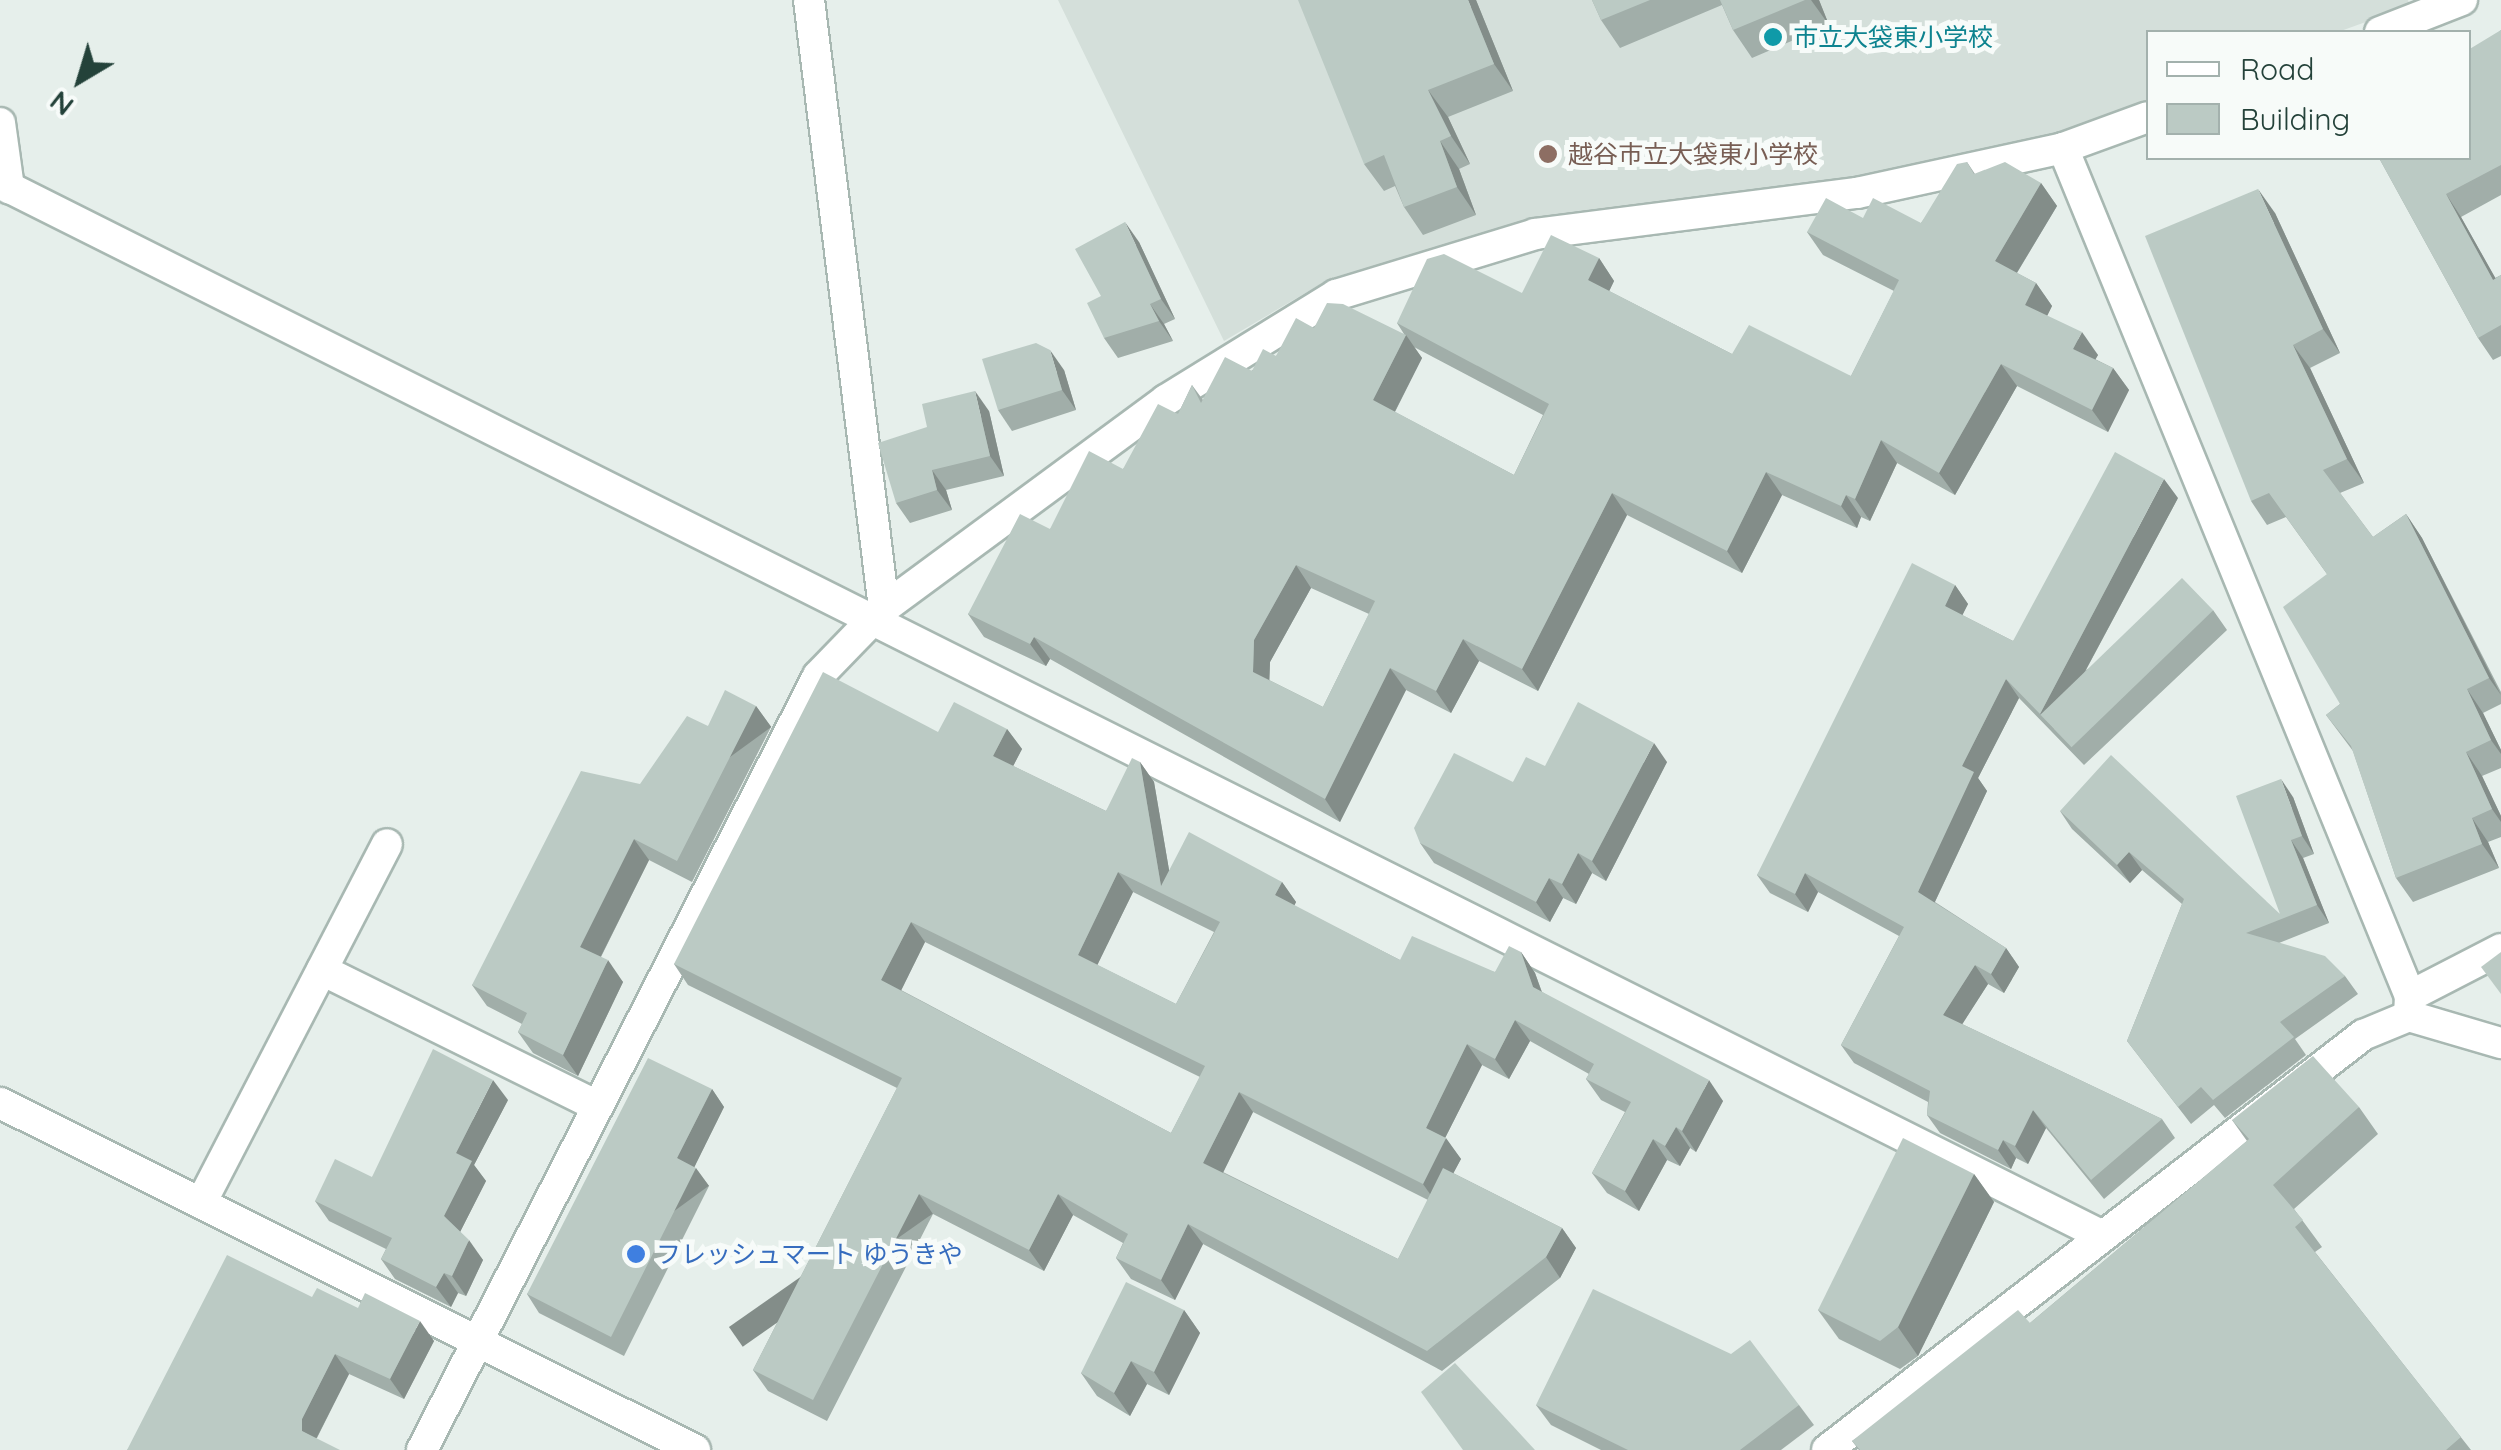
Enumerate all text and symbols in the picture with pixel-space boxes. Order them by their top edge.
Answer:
place label: 市立大袋東小学校 [1793,22,1993,52]
marker: 市立大袋東小学校 [1762,26,1784,48]
north arrow [30,30,130,130]
legend [2146,30,2471,160]
text: Road [2240,50,2314,88]
text: N [42,84,80,124]
text: Building [2240,100,2350,138]
place label: 越谷市立大袋東小学校 [1568,139,1818,169]
marker: 越谷市立大袋東小学校 [1537,143,1559,165]
place label: フレッシュマート ゆうきや [656,1239,963,1269]
marker: フレッシュマート ゆうきや [625,1243,647,1265]

